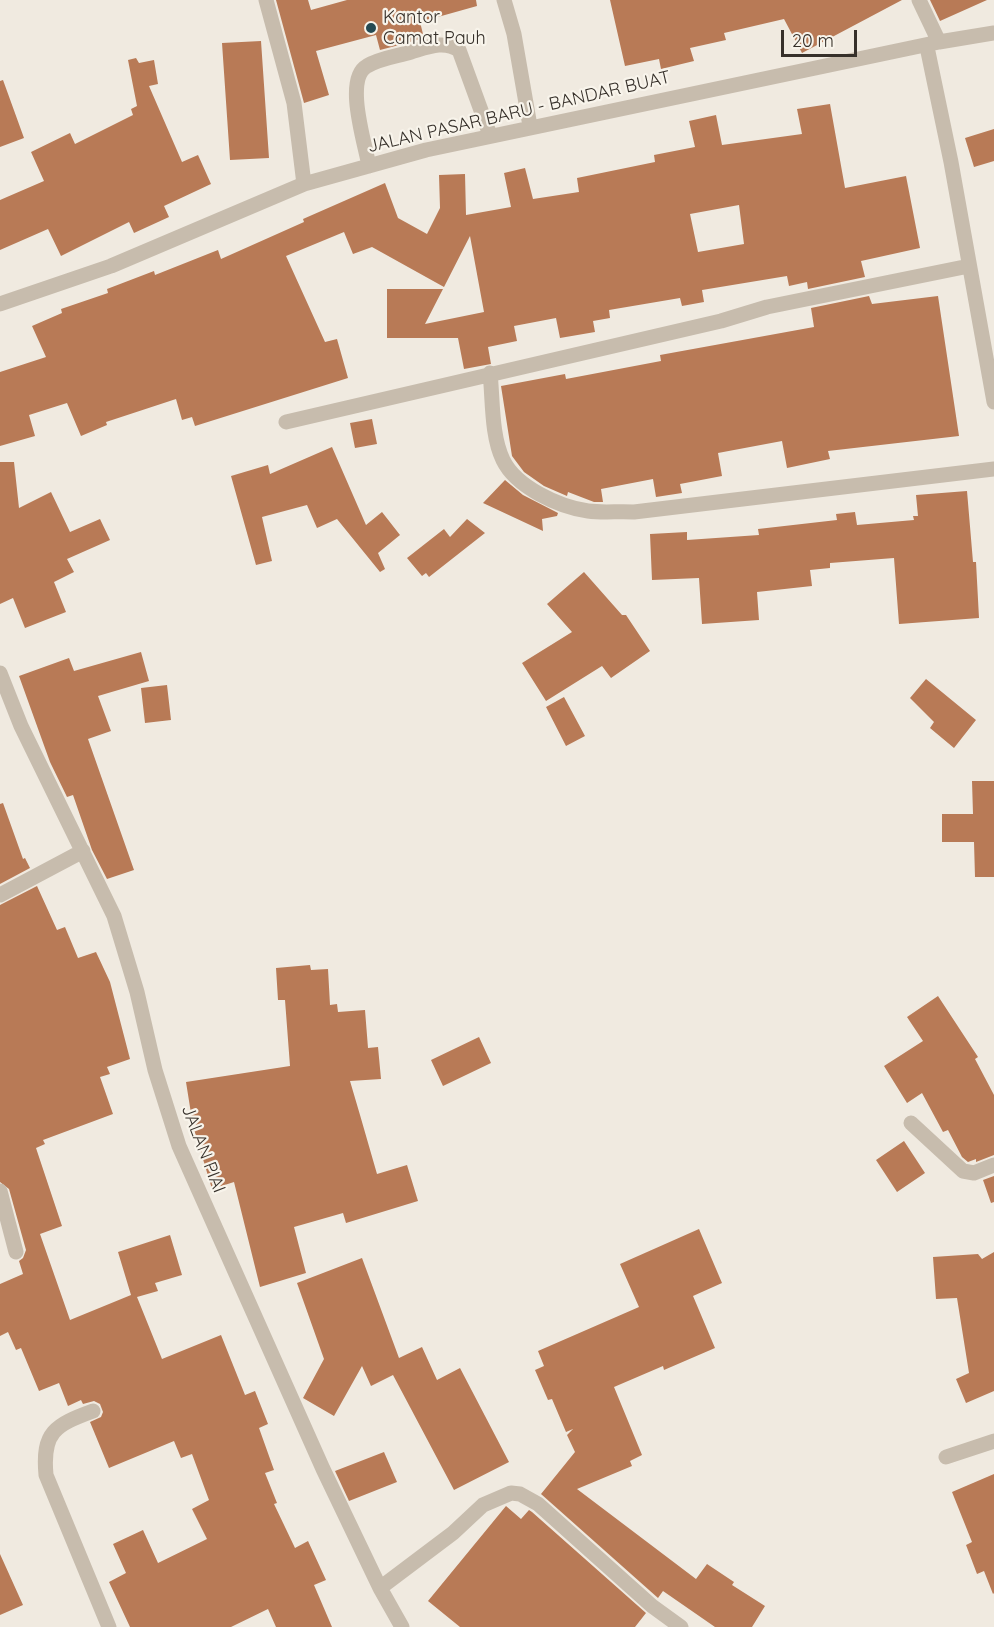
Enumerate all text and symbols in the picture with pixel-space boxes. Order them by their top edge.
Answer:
place label: Kantor Camat Pauh [383,7,486,50]
scale bar [784,18,860,56]
marker: Kantor Camat Pauh [364,21,378,35]
text: 20 m [792,29,834,52]
street label: JALAN PASAR BARU - BANDAR BUAT [365,67,673,157]
street label: JALAN PIAI [176,1102,230,1196]

